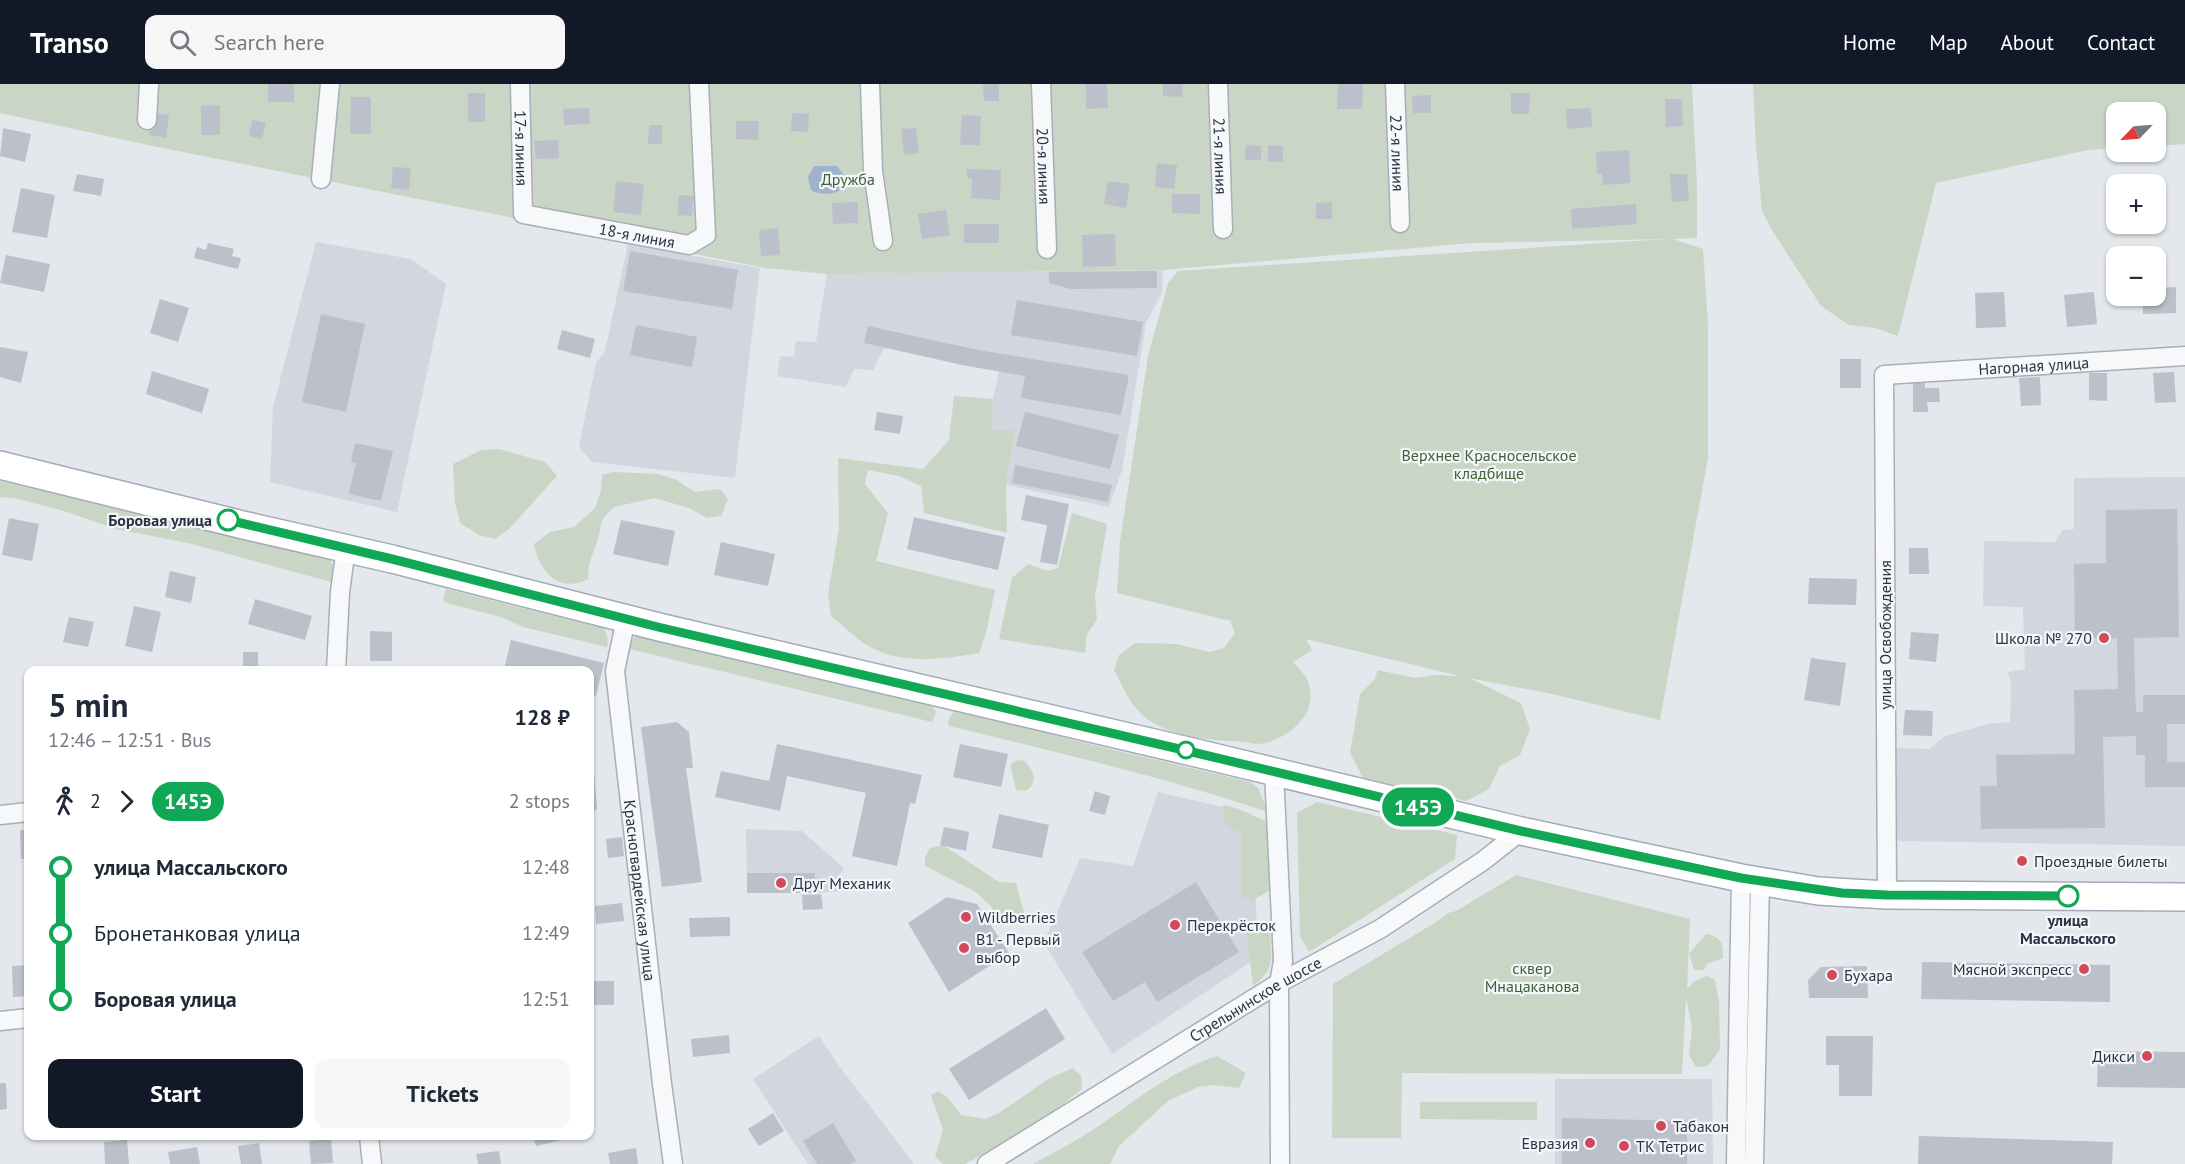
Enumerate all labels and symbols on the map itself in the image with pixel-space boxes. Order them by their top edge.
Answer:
north arrow [2106,102,2166,162]
street label: 17-я линия [511,110,532,186]
street label: 22-я линия [1386,114,1409,192]
street label: 21-я линия [1209,117,1232,195]
street label: 20-я линия [1033,127,1055,205]
park label: Дружба [821,169,875,189]
street label: 18-я линия [597,218,677,252]
street label: Нагорная улица [1978,352,2090,379]
park label: Верхнее Красносельское кладбище [1401,445,1577,483]
marker: Боровая улица [217,509,239,531]
place label: Боровая улица [108,510,212,530]
street label: улица Освобождения [1875,560,1895,710]
place label: Школа № 270 [1995,628,2092,648]
marker: Школа № 270 [2097,631,2111,645]
unlabelled marker [1177,741,1195,759]
line badge: 145Э [1376,788,1460,826]
street label: Красногвардейская улица [620,799,660,982]
place label: Проездные билеты [2034,851,2168,871]
marker: Проездные билеты [2015,854,2029,868]
place label: Друг Механик [793,873,891,893]
marker: Друг Механик [774,876,788,890]
marker: улица Массальского [2057,885,2079,907]
place label: Wildberries [978,907,1056,927]
marker: Wildberries [959,910,973,924]
place label: улица Массальского [2020,910,2116,948]
place label: Перекрёсток [1187,915,1276,935]
marker: Перекрёсток [1168,918,1182,932]
place label: В1 - Первый выбор [976,929,1060,967]
marker: В1 - Первый выбор [957,941,971,955]
street label: Стрельнинское шоссе [1186,952,1325,1046]
park label: сквер Мнацаканова [1485,958,1579,996]
place label: Мясной экспресс [1953,959,2072,979]
marker: Мясной экспресс [2077,962,2091,976]
place label: Бухара [1844,965,1893,985]
marker: Бухара [1825,968,1839,982]
place label: Дикси [2092,1046,2135,1066]
marker: Дикси [2140,1049,2154,1063]
place label: Табакон [1673,1116,1729,1136]
marker: Табакон [1654,1119,1668,1133]
place label: Евразия [1521,1133,1578,1153]
marker: Евразия [1583,1136,1597,1150]
place label: ТК Тетрис [1636,1136,1704,1156]
marker: ТК Тетрис [1617,1139,1631,1153]

